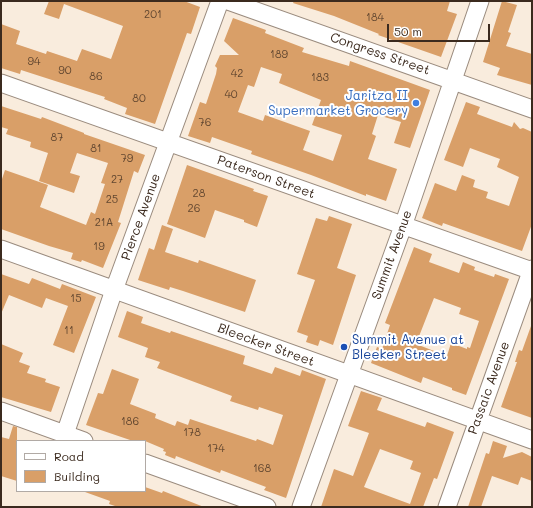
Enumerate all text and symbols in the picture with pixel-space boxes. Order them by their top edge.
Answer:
house number: 201 [144,8,162,22]
house number: 184 [366,11,384,25]
scale bar [389,16,492,42]
text: 50 m [394,23,422,39]
street label: Congress Street [328,30,432,78]
house number: 189 [270,48,288,62]
house number: 94 [28,55,40,69]
house number: 90 [58,64,72,78]
house number: 42 [231,67,243,81]
house number: 86 [89,70,103,84]
house number: 183 [311,71,329,85]
house number: 40 [224,88,238,102]
place label: Jaritza II Supermarket Grocery [268,88,408,119]
house number: 80 [132,92,146,106]
marker: Jaritza II Supermarket Grocery [411,98,421,108]
house number: 76 [199,116,211,130]
house number: 87 [51,131,63,145]
house number: 81 [90,142,102,156]
house number: 79 [121,152,133,166]
street label: Paterson Street [215,152,317,202]
street label: Pierce Avenue [118,171,164,263]
house number: 27 [111,173,123,187]
house number: 28 [193,187,205,201]
house number: 25 [106,193,118,207]
house number: 26 [188,202,200,216]
street label: Summit Avenue [369,208,415,302]
house number: 21A [95,216,113,230]
house number: 19 [93,240,105,254]
house number: 15 [70,292,82,306]
street label: Bleecker Street [215,320,317,370]
house number: 11 [64,324,74,338]
place label: Summit Avenue at Bleeker Street [352,332,464,363]
street label: Passaic Avenue [465,340,513,436]
marker: Summit Avenue at Bleeker Street [339,342,349,352]
house number: 186 [121,415,139,429]
house number: 178 [183,426,201,440]
legend [16,440,146,492]
house number: 174 [207,442,225,456]
text: Road [54,448,84,464]
house number: 168 [253,462,271,476]
text: Building [54,468,100,484]

